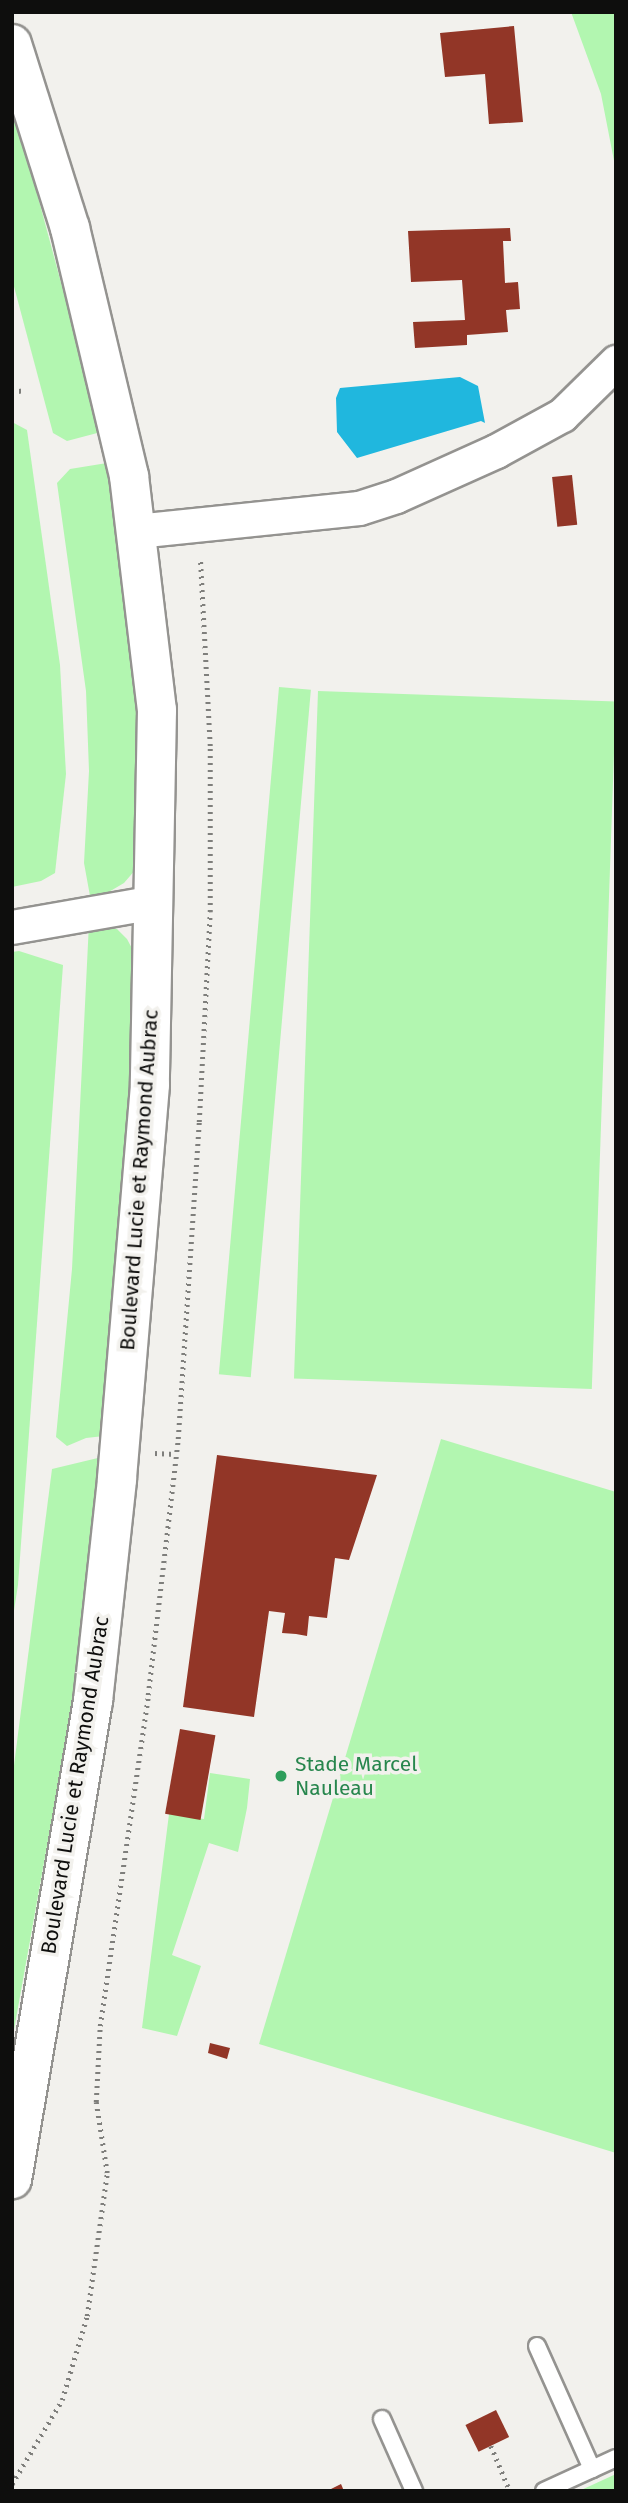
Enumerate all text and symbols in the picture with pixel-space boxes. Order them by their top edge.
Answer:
street label: Boulevard Lucie et Raymond Aubrac [115,1009,163,1351]
street label: Boulevard Lucie et Raymond Aubrac [36,1614,114,1956]
place label: Stade Marcel Nauleau [295,1751,417,1801]
marker: Stade Marcel Nauleau [273,1768,289,1784]

